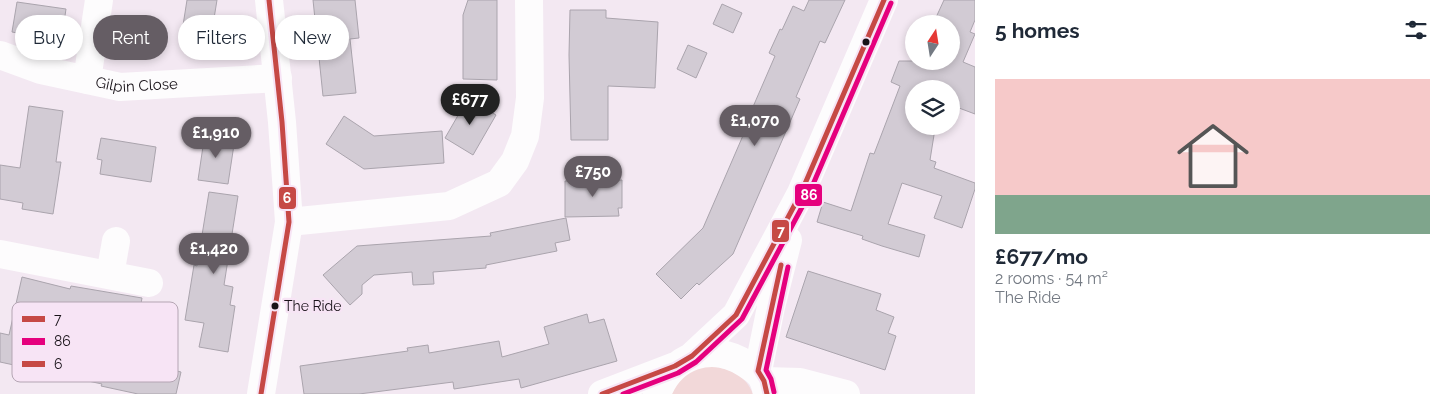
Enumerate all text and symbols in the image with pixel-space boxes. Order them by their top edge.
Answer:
chip: Buy [15,15,83,60]
chip: Rent [93,15,168,60]
chip: Filters [178,15,265,60]
chip: New [275,15,349,60]
north arrow [905,15,960,70]
map controls [905,15,960,135]
icon: filters [1402,16,1430,44]
text: 5 homes [995,18,1080,43]
unlabelled marker [861,37,871,47]
street label: Gilpin Close [94,73,178,96]
button: layers [905,80,960,135]
pin: £677 [440,84,500,126]
text: £677 [452,90,488,109]
pin: £1,070 [714,104,796,147]
text: £1,070 [731,111,779,130]
icon: home [1168,111,1258,201]
pin: £1,910 [175,116,257,159]
text: £1,910 [192,123,240,142]
pin: £750 [563,156,623,198]
text: £750 [575,162,611,181]
line badge: 86 [794,183,823,207]
line badge: 6 [278,186,297,210]
text: 86 [801,187,817,203]
text: 6 [283,190,291,206]
line badge: 7 [771,219,790,243]
text: 7 [777,223,785,239]
pin: £1,420 [173,232,255,275]
text: £1,420 [190,239,238,258]
text: £677/mo [995,244,1088,269]
text: 2 rooms · 54 m² [995,269,1108,288]
text: The Ride [995,288,1061,307]
place label: The Ride [284,298,342,314]
marker: The Ride [270,301,280,311]
legend [12,302,178,382]
text: 7 [54,311,62,327]
text: 86 [54,333,71,349]
text: 6 [54,356,62,372]

